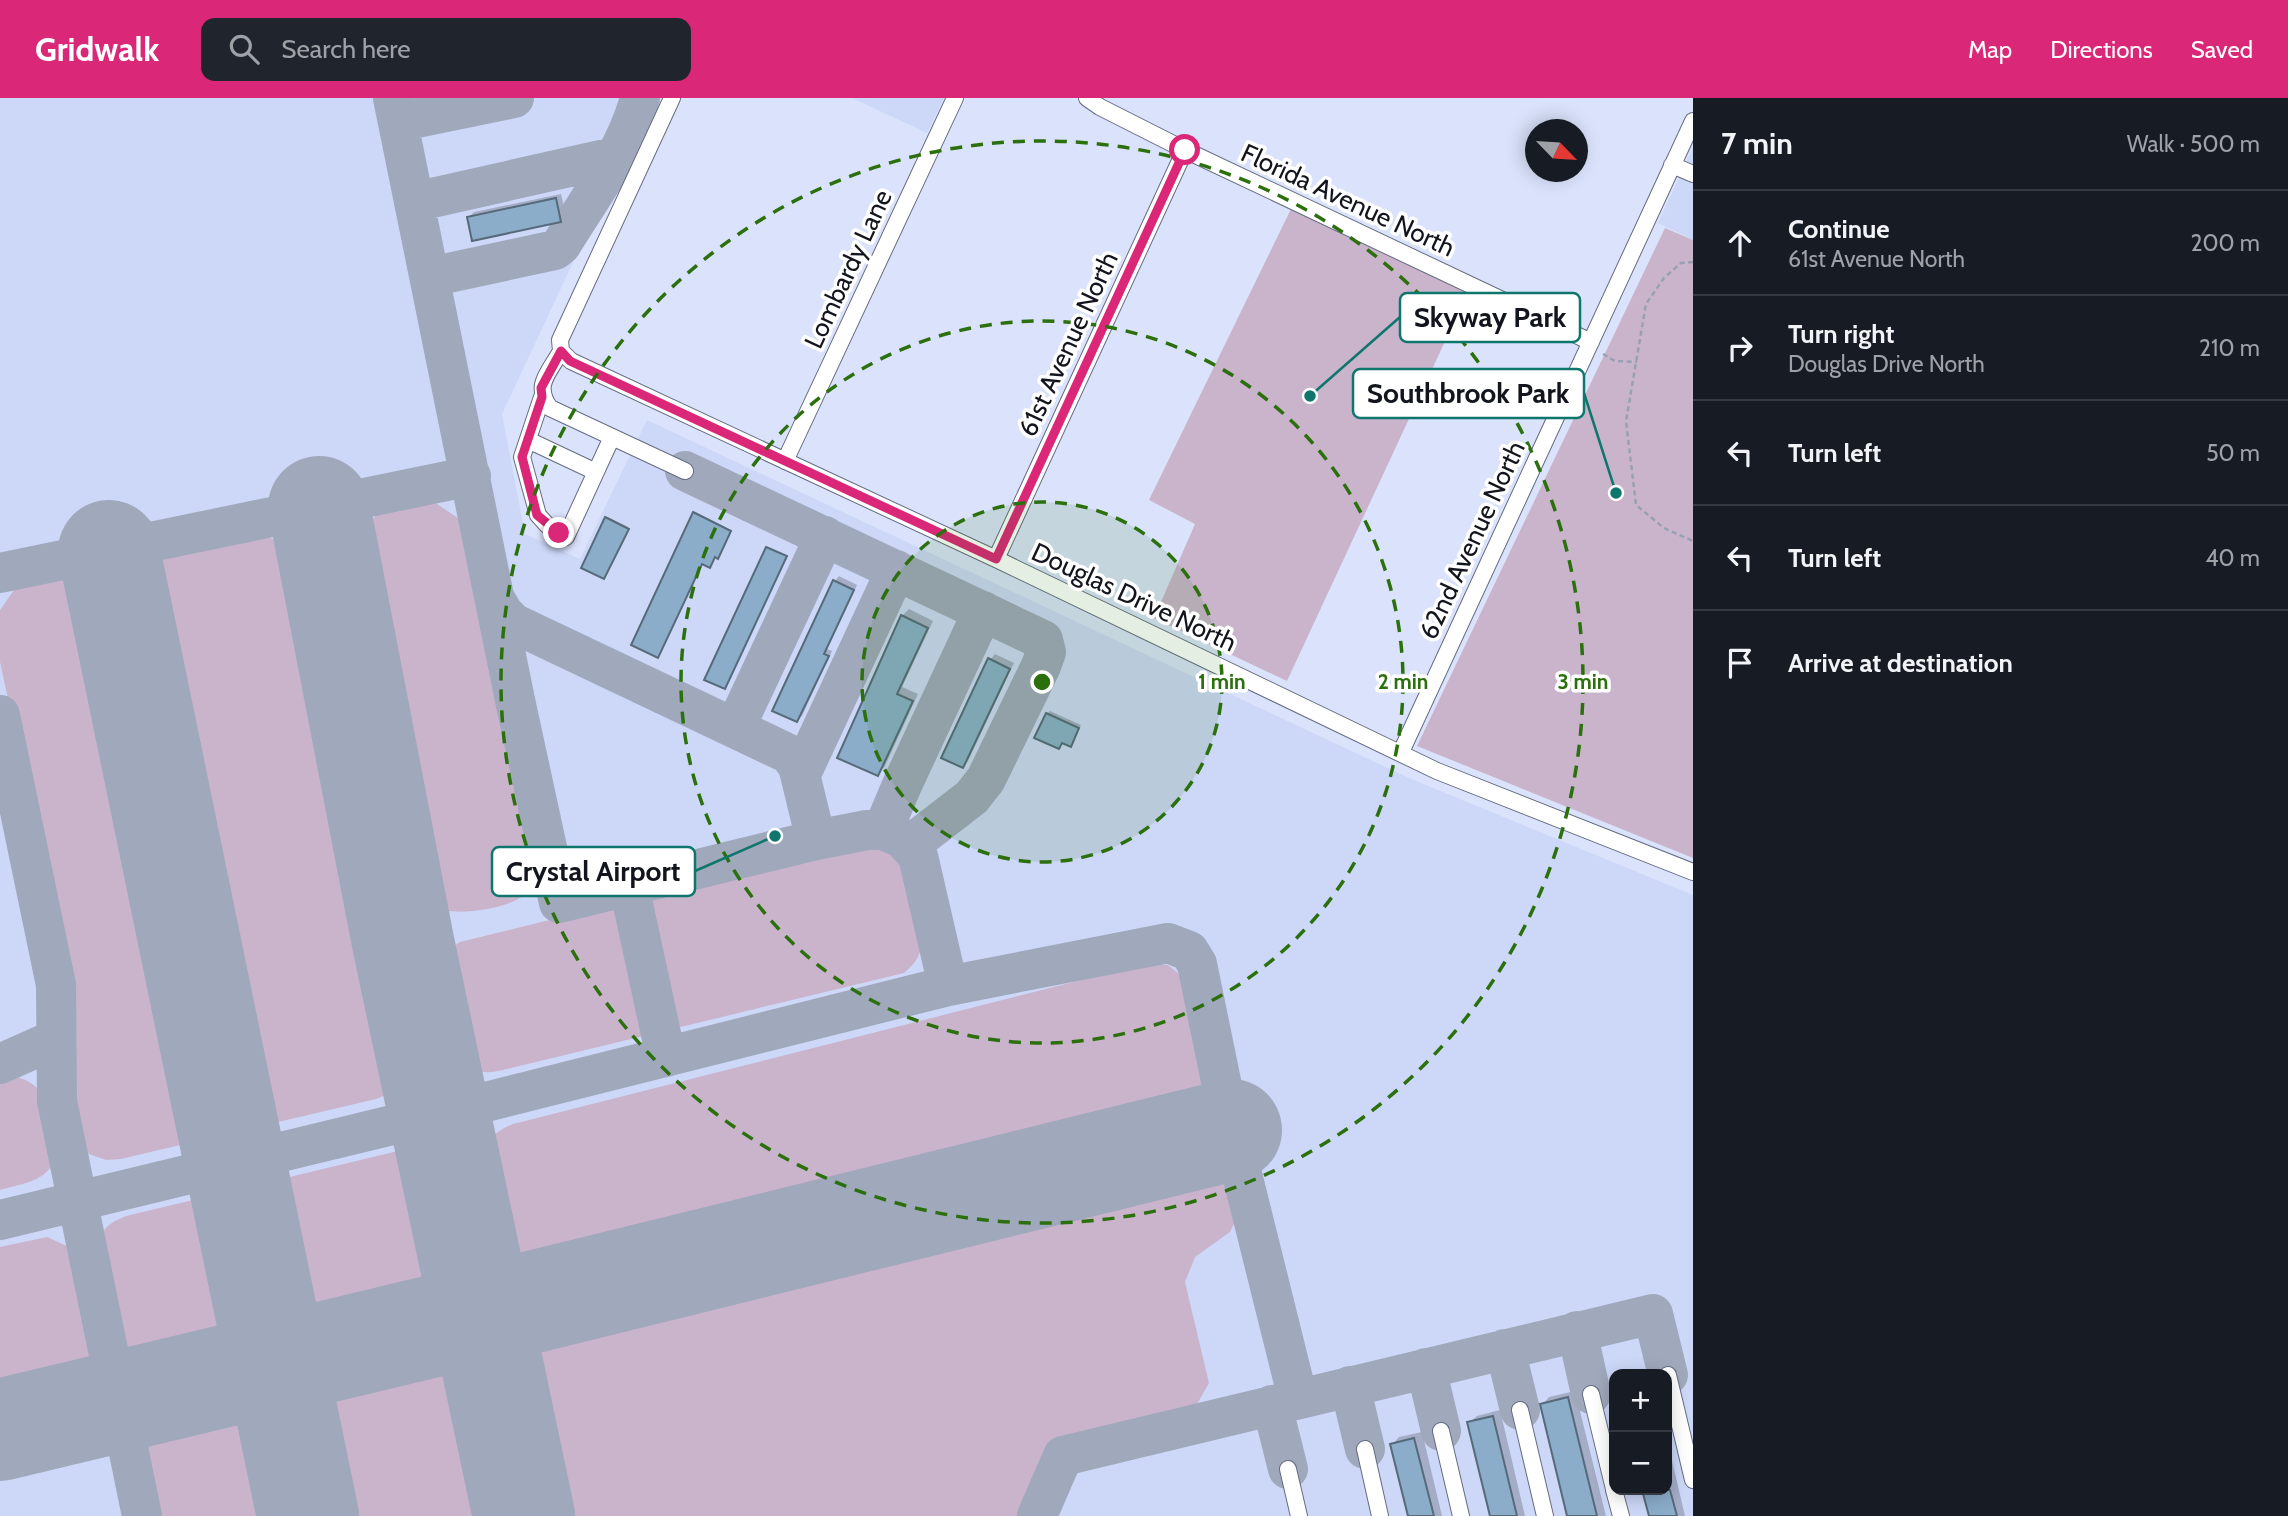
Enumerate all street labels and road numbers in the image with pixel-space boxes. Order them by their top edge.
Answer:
street label: Florida Avenue North [1236,136,1460,264]
street label: Lombardy Lane [797,185,899,353]
street label: 61st Avenue North [1011,247,1125,441]
street label: 62nd Avenue North [1412,436,1532,644]
street label: Douglas Drive North [1026,536,1242,658]

